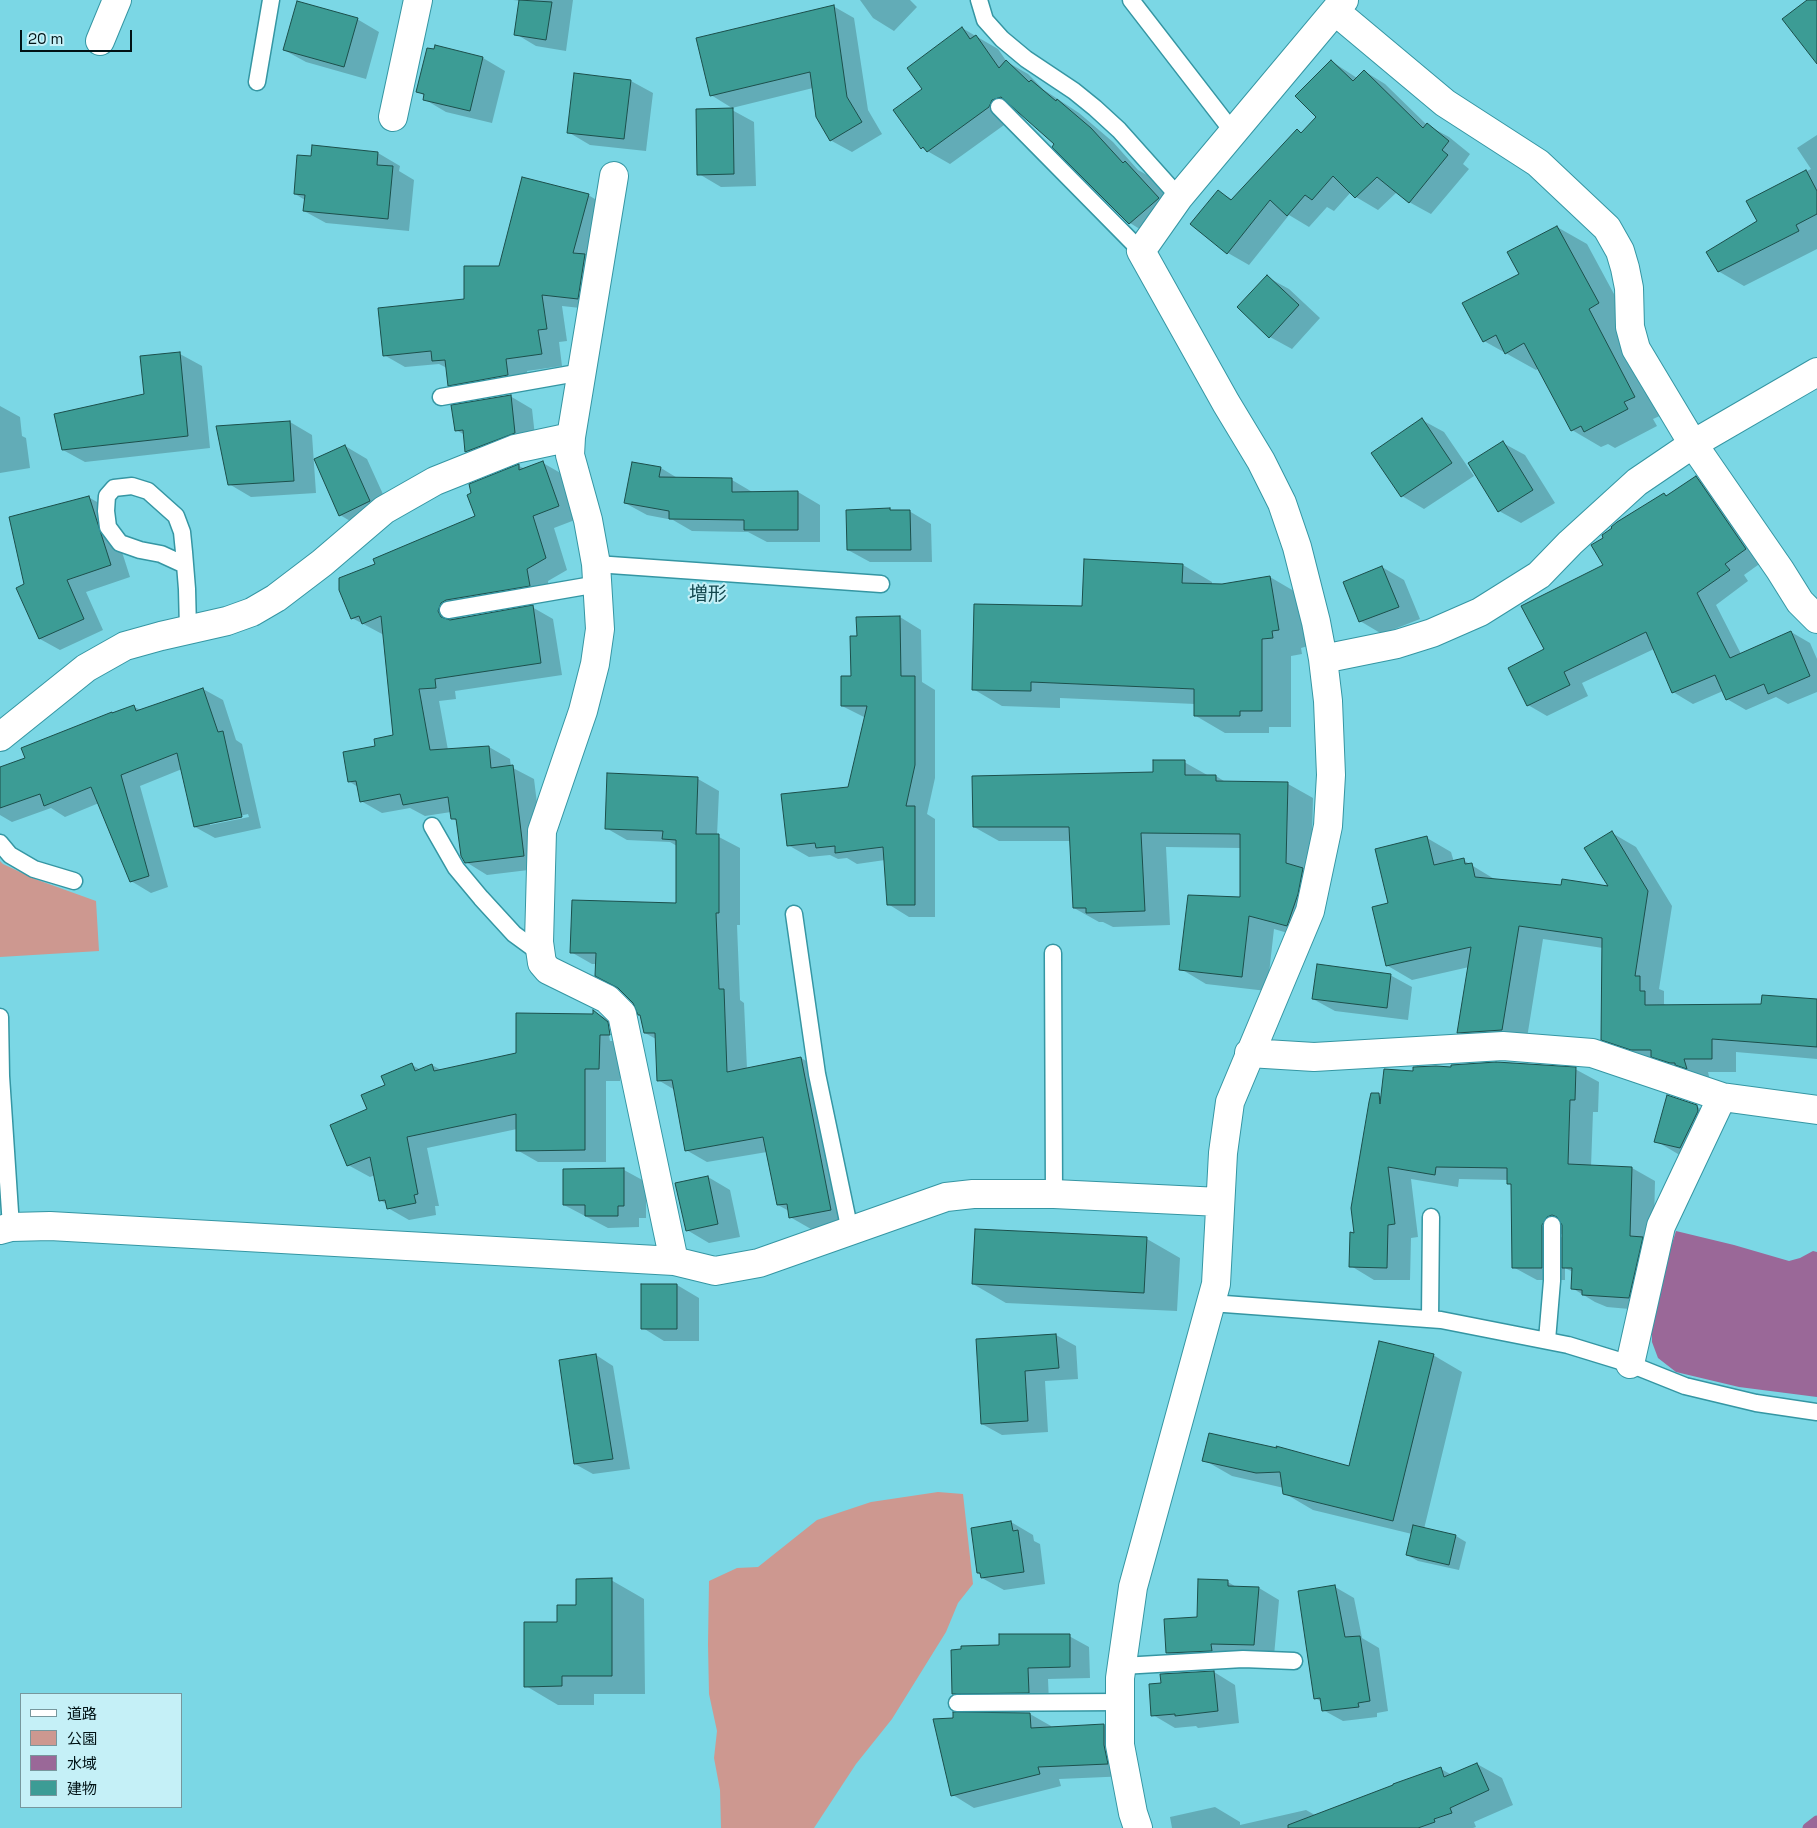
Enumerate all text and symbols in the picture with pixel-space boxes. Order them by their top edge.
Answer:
scale bar [22,20,135,52]
text: 20 m [28,29,63,48]
district label: 増形 [689,584,727,606]
legend [20,1693,182,1808]
text: 道路 [67,1704,97,1723]
text: 公園 [67,1729,97,1748]
text: 水域 [67,1754,97,1773]
text: 建物 [67,1779,97,1798]

